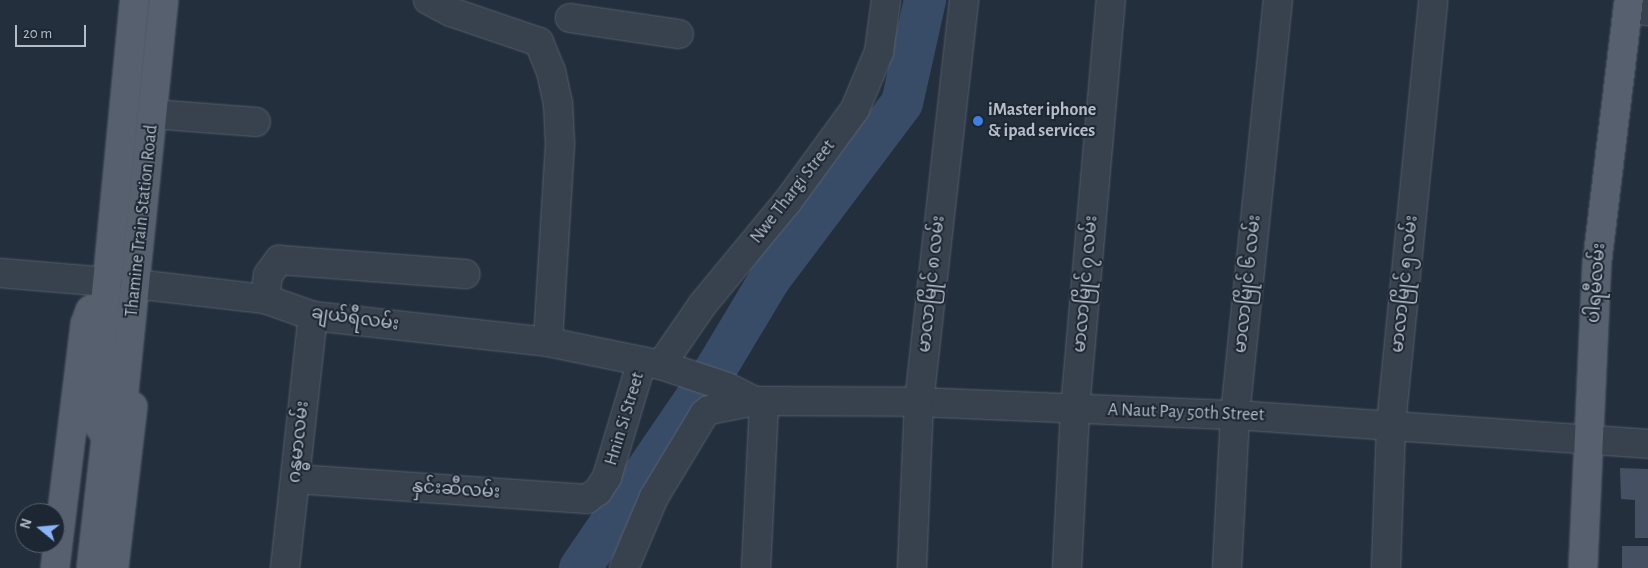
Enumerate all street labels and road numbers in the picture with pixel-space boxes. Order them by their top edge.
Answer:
street label: Thamine Train Station Road [121,124,163,318]
street label: Nwe Thargi Street [746,136,840,248]
street label: မာလာမြိုင် ၈ လမ်း [914,214,950,354]
street label: မာလာမြိုင် ၇ လမ်း [1069,214,1103,354]
street label: မာလာမြိုင် ၆ လမ်း [1230,214,1266,354]
street label: မာလာမြိုင် ၅ လမ်း [1387,214,1423,354]
street label: ပါရမီလမ်း [1583,242,1611,324]
street label: ချယ်ရီလမ်း [310,302,400,336]
street label: Hnin Si Street [601,370,649,468]
street label: A Naut Pay 50th Street [1107,399,1265,427]
street label: ဂန္ဓမာလမ်း [284,400,314,484]
street label: နှင်းဆီလမ်း [411,476,501,504]

